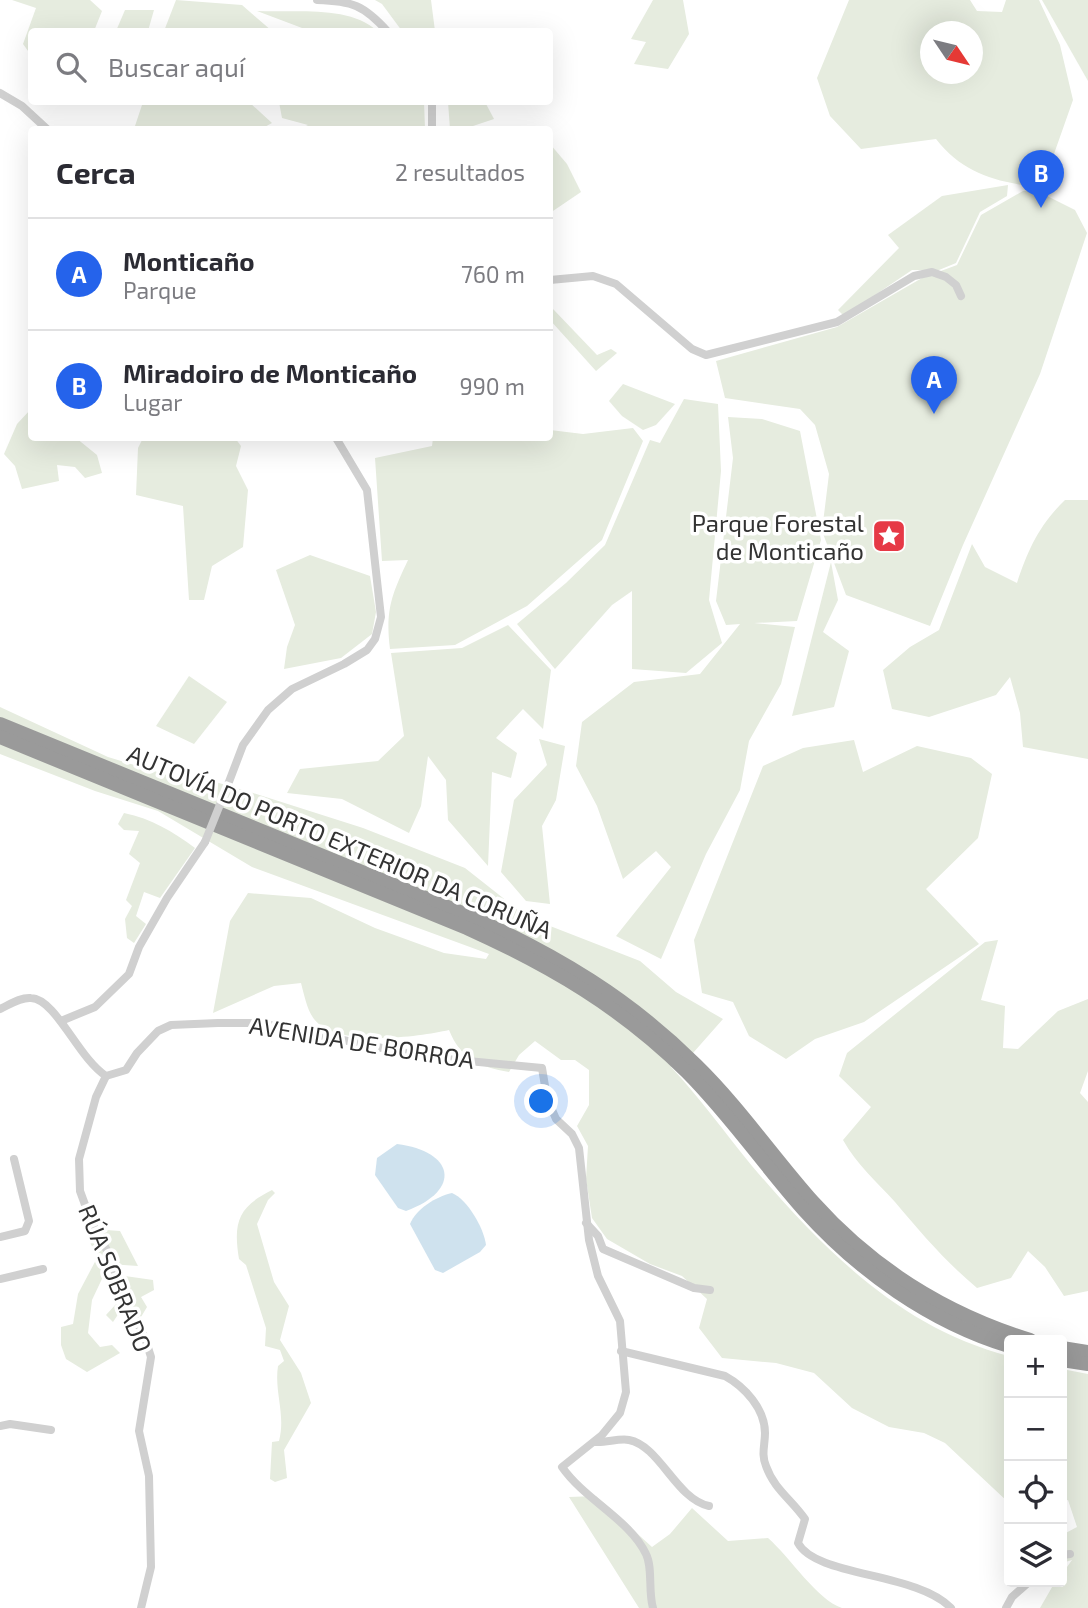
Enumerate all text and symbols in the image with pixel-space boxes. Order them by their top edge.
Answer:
north arrow [920,21,983,84]
search box [28,28,553,105]
icon: search [52,48,90,86]
text: Buscar aquí [108,51,245,82]
pin: B [1018,150,1064,208]
text: Cerca [56,154,136,190]
text: 2 resultados [395,158,525,186]
text: Monticaño [123,245,255,276]
text: A [71,260,87,288]
text: 760 m [461,260,525,288]
text: Parque [123,276,197,304]
pin: A [911,356,957,414]
text: Miradoiro de Monticaño [123,357,417,388]
text: B [72,372,86,400]
text: 990 m [460,372,525,400]
text: Lugar [123,388,183,416]
place label: Parque Forestal de Monticaño [692,508,864,565]
place icon: Parque Forestal de Monticaño [870,517,908,555]
street label: AUTOVÍA DO PORTO EXTERIOR DA CORUÑA [123,738,557,944]
street label: AVENIDA DE BORROA [248,1010,476,1074]
your location [524,1084,558,1118]
street label: RÚA SOBRADO [73,1200,159,1356]
map controls [1004,1335,1067,1587]
button: + [1004,1335,1067,1398]
button: − [1004,1398,1067,1461]
button: locate [1004,1461,1067,1524]
button: layers [1004,1524,1067,1587]

